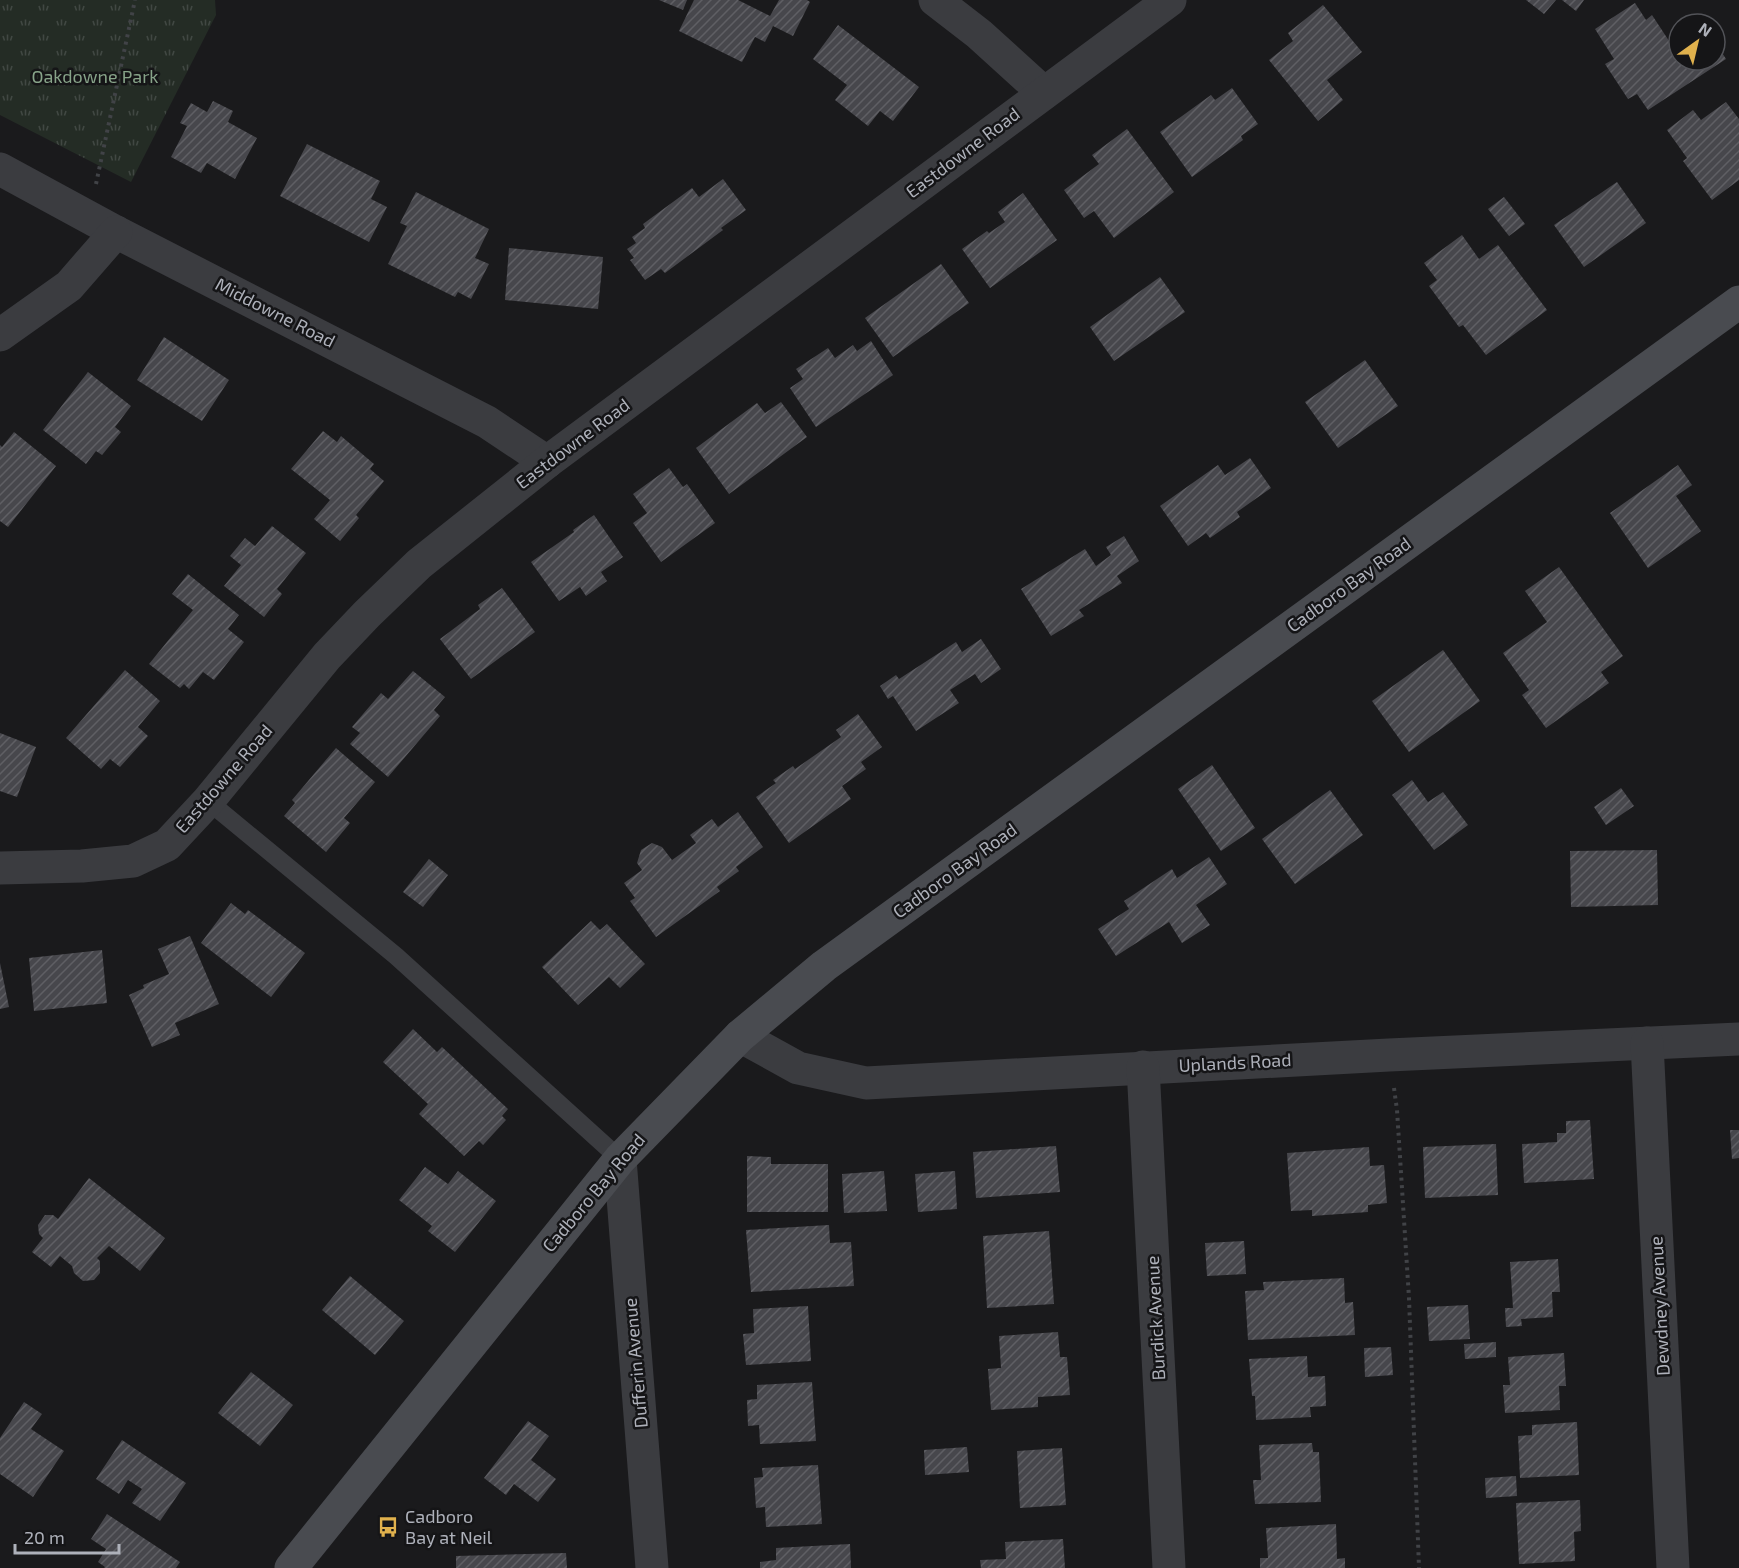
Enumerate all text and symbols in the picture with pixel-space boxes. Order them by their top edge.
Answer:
north arrow [1667,12,1727,72]
text: N [1696,18,1716,40]
park label: Oakdowne Park [31,65,159,87]
street label: Eastdowne Road [901,102,1024,202]
street label: Middowne Road [212,272,339,352]
street label: Eastdowne Road [511,393,634,493]
street label: Cadboro Bay Road [1282,532,1415,637]
street label: Eastdowne Road [170,719,276,837]
street label: Cadboro Bay Road [888,818,1021,923]
street label: Uplands Road [1178,1048,1292,1076]
street label: Cadboro Bay Road [537,1129,649,1256]
street label: Dewdney Avenue [1644,1236,1674,1376]
street label: Burdick Avenue [1141,1255,1169,1381]
street label: Dufferin Avenue [618,1297,652,1429]
place label: Cadboro Bay at Neil [405,1505,493,1548]
bus stop icon: Cadboro Bay at Neil [376,1515,400,1539]
scale bar [15,1517,118,1555]
text: 20 m [24,1526,65,1548]

